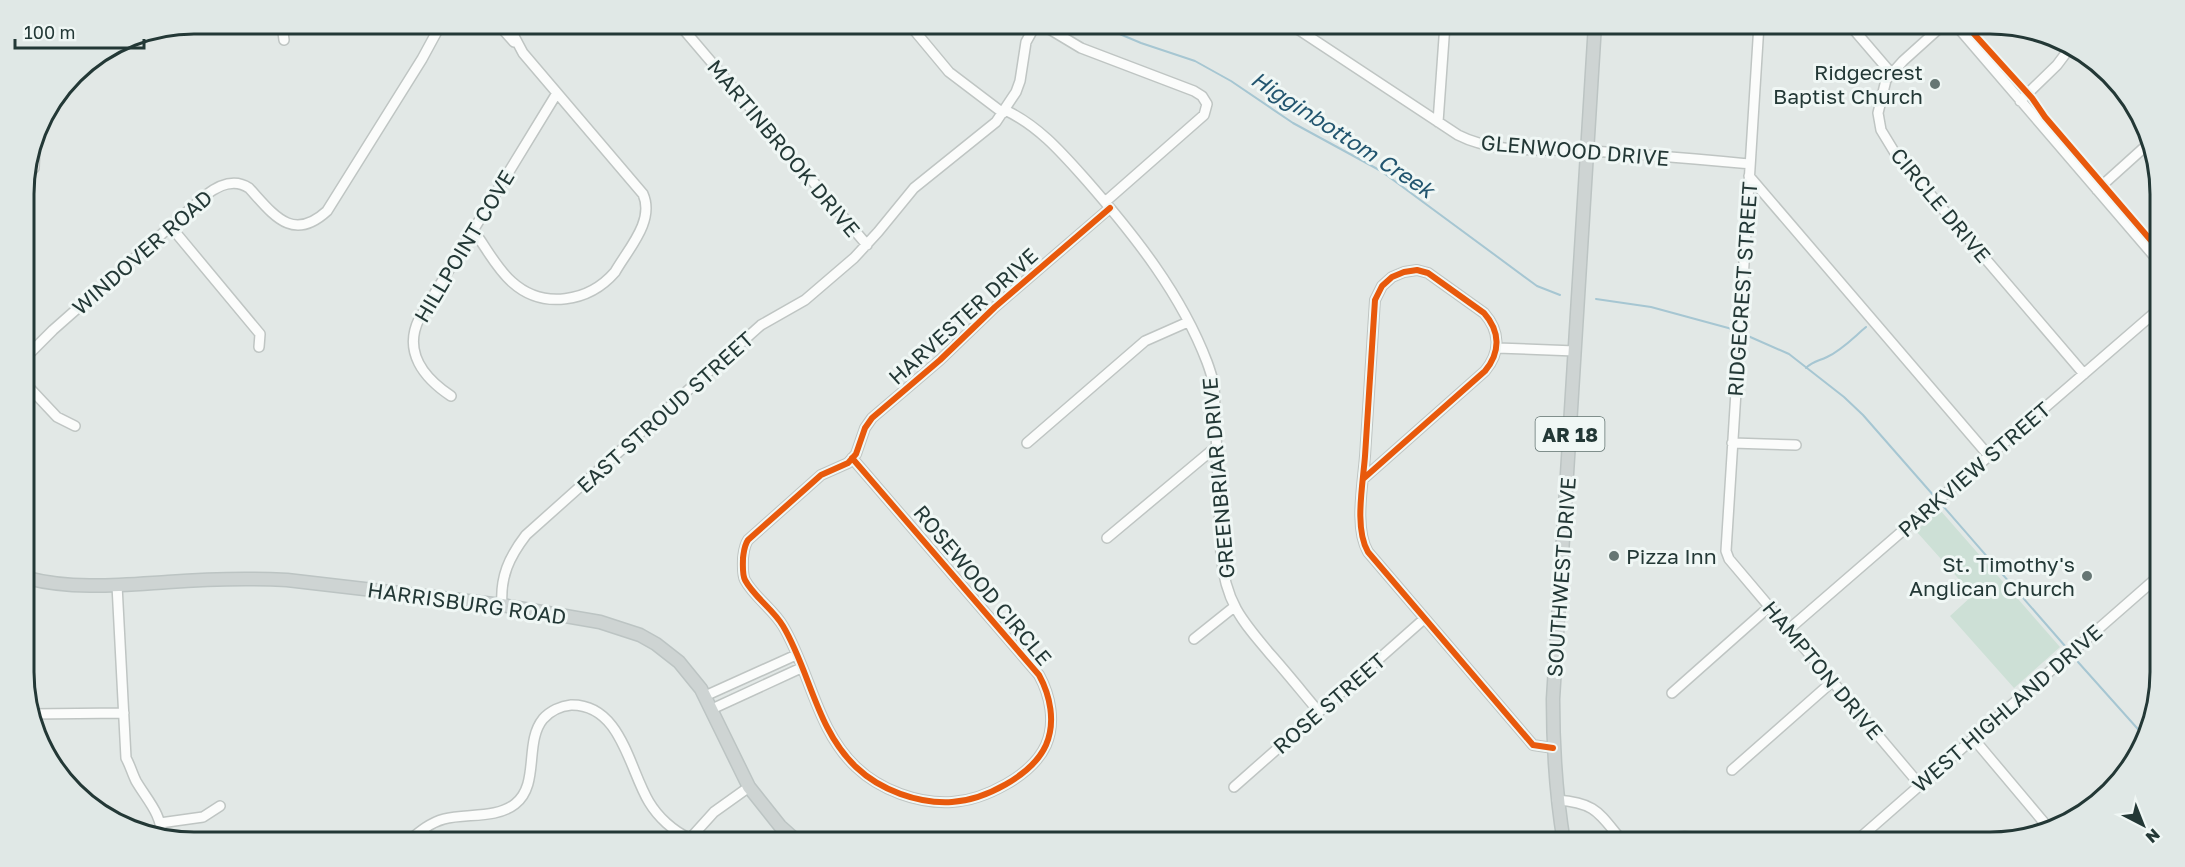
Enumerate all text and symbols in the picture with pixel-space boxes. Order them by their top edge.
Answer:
scale bar [15,12,144,50]
text: 100 m [24,21,75,43]
street label: MARTINBROOK DRIVE [702,54,866,242]
place label: Ridgecrest Baptist Church [1773,59,1923,109]
water label: Higginbottom Creek [1246,65,1442,205]
marker: Ridgecrest Baptist Church [1928,77,1942,91]
street label: GLENWOOD DRIVE [1480,129,1670,171]
street label: CIRCLE DRIVE [1885,142,1997,268]
street label: HILLPOINT COVE [408,165,520,327]
street label: RIDGECREST STREET [1722,181,1762,397]
street label: WINDOVER ROAD [67,184,217,320]
street label: HARVESTER DRIVE [883,242,1043,390]
street label: EAST STROUD STREET [571,326,759,498]
street label: GREENBRIAR DRIVE [1196,376,1240,580]
street label: PARKVIEW STREET [1892,396,2056,542]
road number: AR 18 [1536,417,1604,451]
street label: SOUTHWEST DRIVE [1541,476,1581,678]
street label: ROSEWOOD CIRCLE [908,500,1058,670]
place label: Pizza Inn [1626,543,1717,569]
marker: Pizza Inn [1607,549,1621,563]
place label: St. Timothy's Anglican Church [1909,551,2075,601]
marker: St. Timothy's Anglican Church [2080,569,2094,583]
street label: HARRISBURG ROAD [366,576,568,630]
street label: HAMPTON DRIVE [1757,595,1889,745]
street label: WEST HIGHLAND DRIVE [1907,619,2107,797]
street label: ROSE STREET [1267,647,1391,759]
north arrow [2113,795,2173,855]
text: N [2142,825,2164,848]

